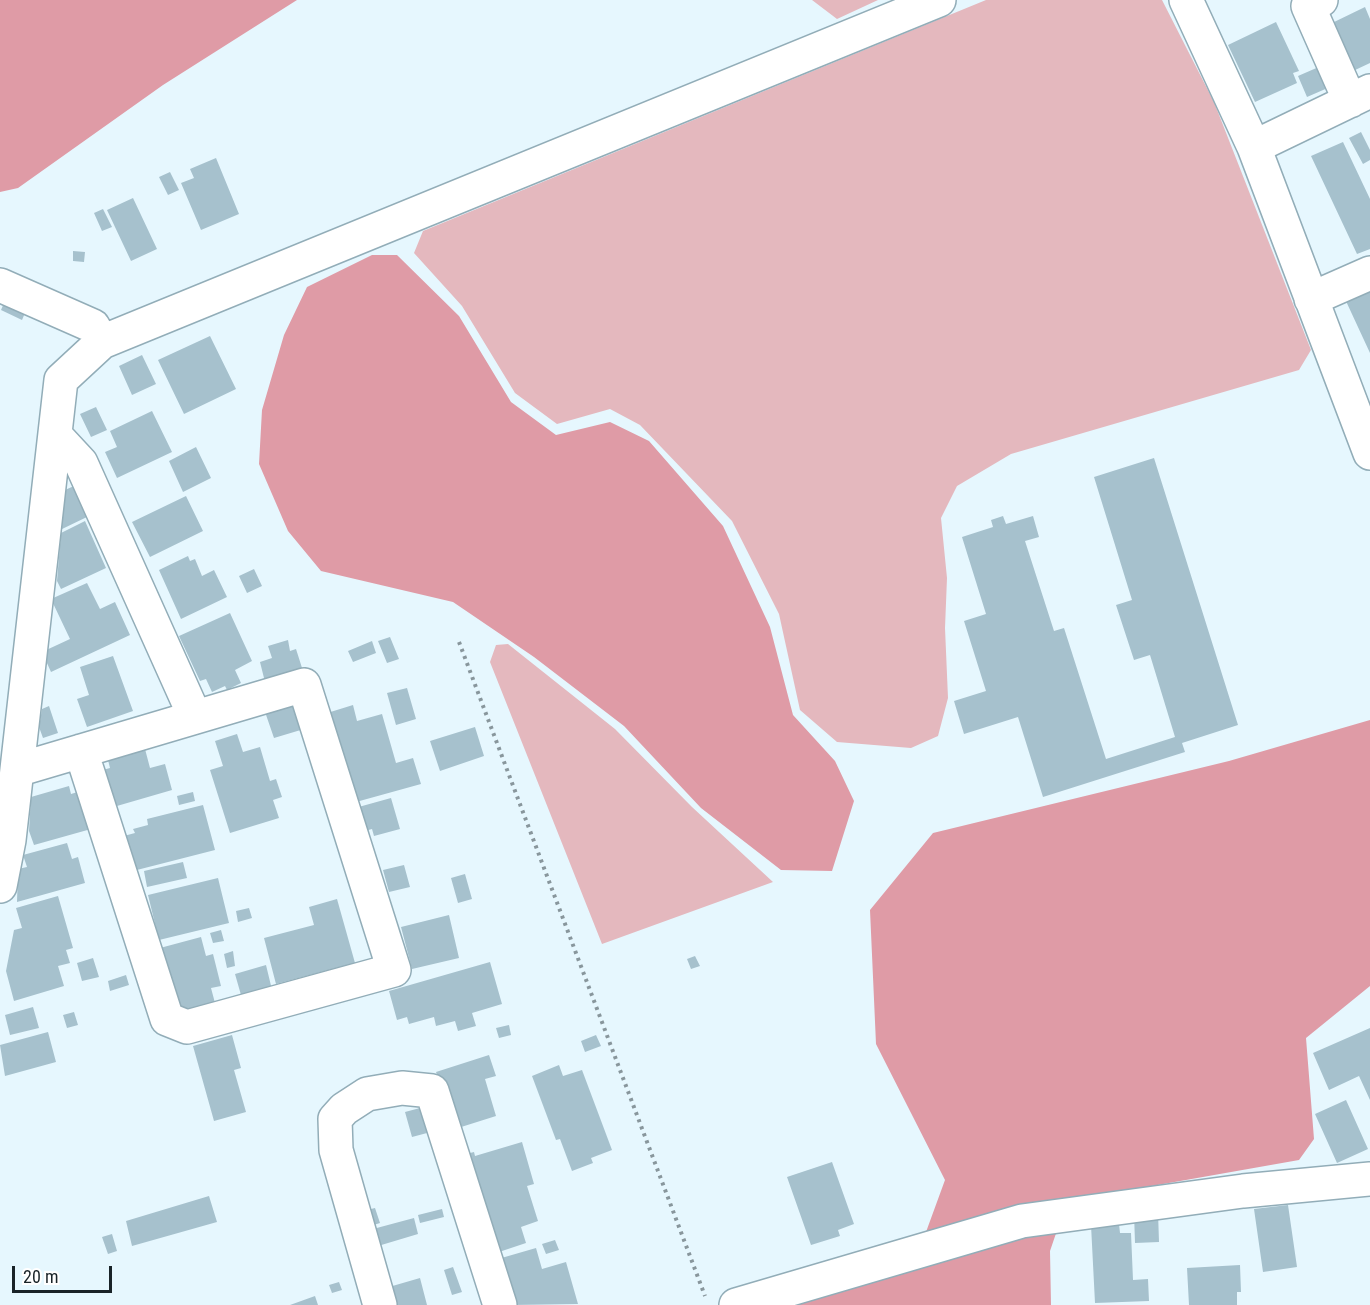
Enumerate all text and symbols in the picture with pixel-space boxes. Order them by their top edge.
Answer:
scale bar [15,1254,116,1292]
text: 20 m [23,1266,58,1287]

